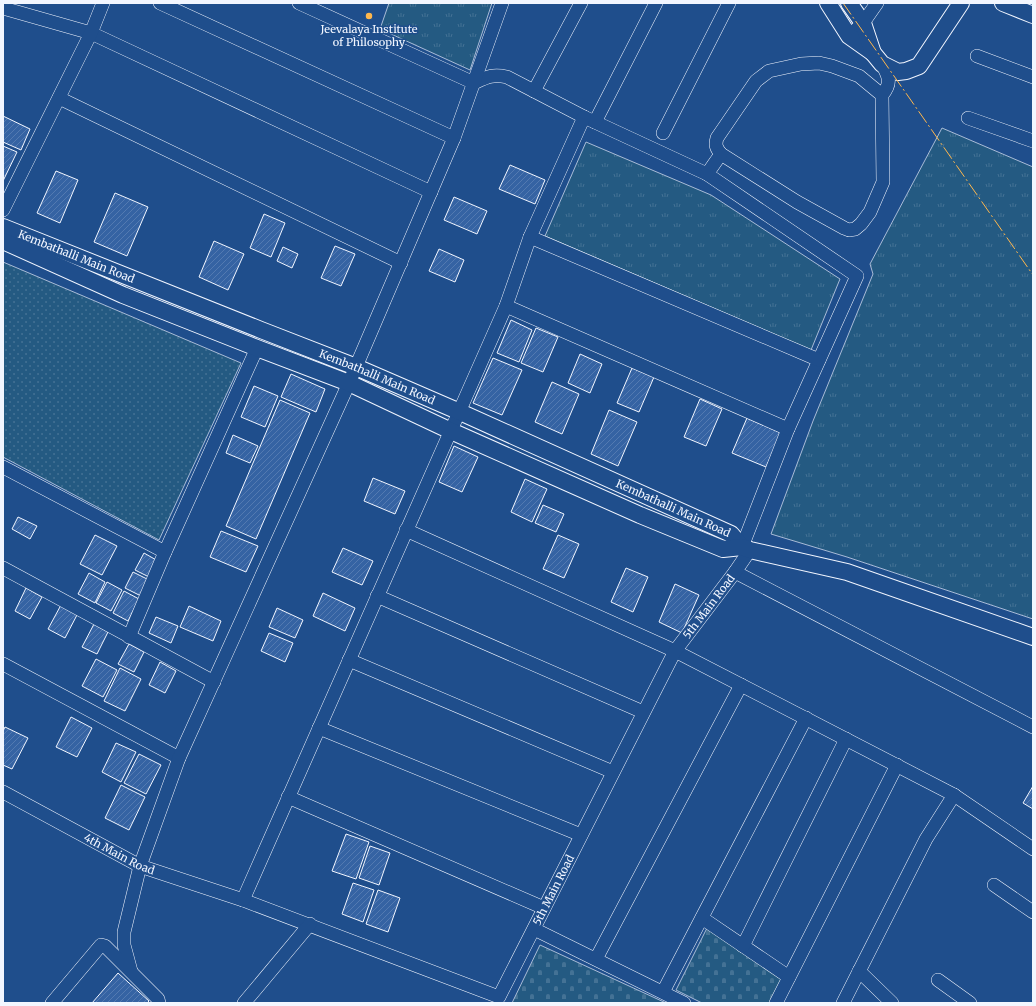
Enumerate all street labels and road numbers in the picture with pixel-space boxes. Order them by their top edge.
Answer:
street label: Kembathalli Main Road [16,227,137,286]
street label: Kembathalli Main Road [317,346,438,407]
street label: Kembathalli Main Road [614,476,733,540]
street label: 5th Main Road [680,571,738,642]
street label: 4th Main Road [82,830,157,878]
street label: 5th Main Road [530,852,577,928]

